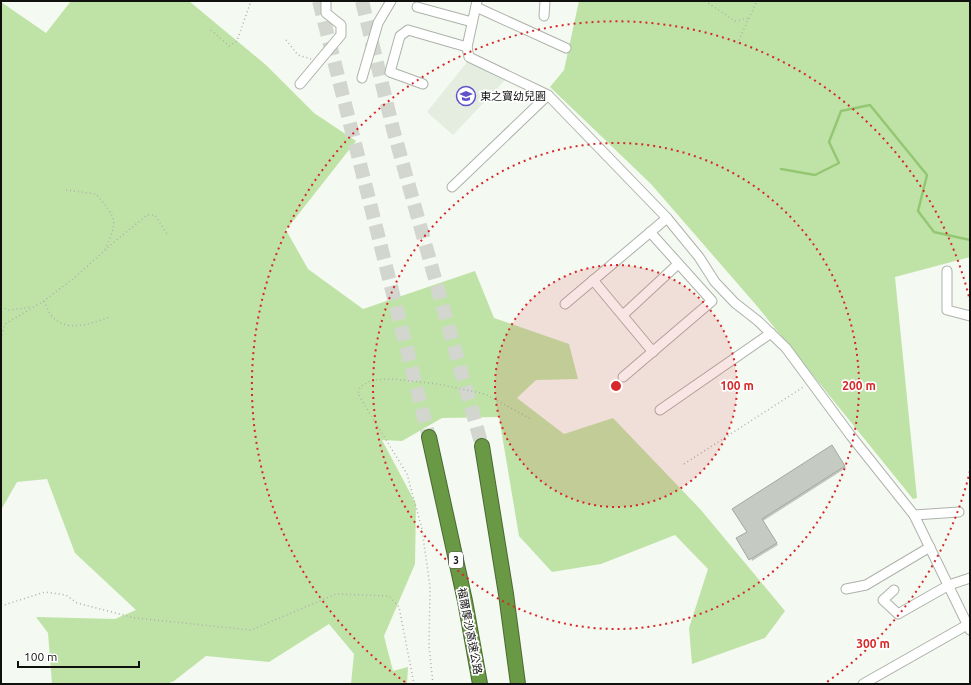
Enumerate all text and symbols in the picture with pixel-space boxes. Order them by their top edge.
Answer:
school or university icon: 東之寶幼兒園 [455,85,477,107]
place label: 東之寶幼兒園 [480,90,546,102]
centre of rings [609,379,623,393]
text: 100 m [720,379,754,392]
text: 200 m [842,379,876,392]
road number: 3 [449,552,463,568]
street label: 福爾摩沙高速公路 [456,587,484,675]
text: 300 m [856,637,890,650]
scale bar [18,643,139,669]
text: 100 m [24,650,57,663]

